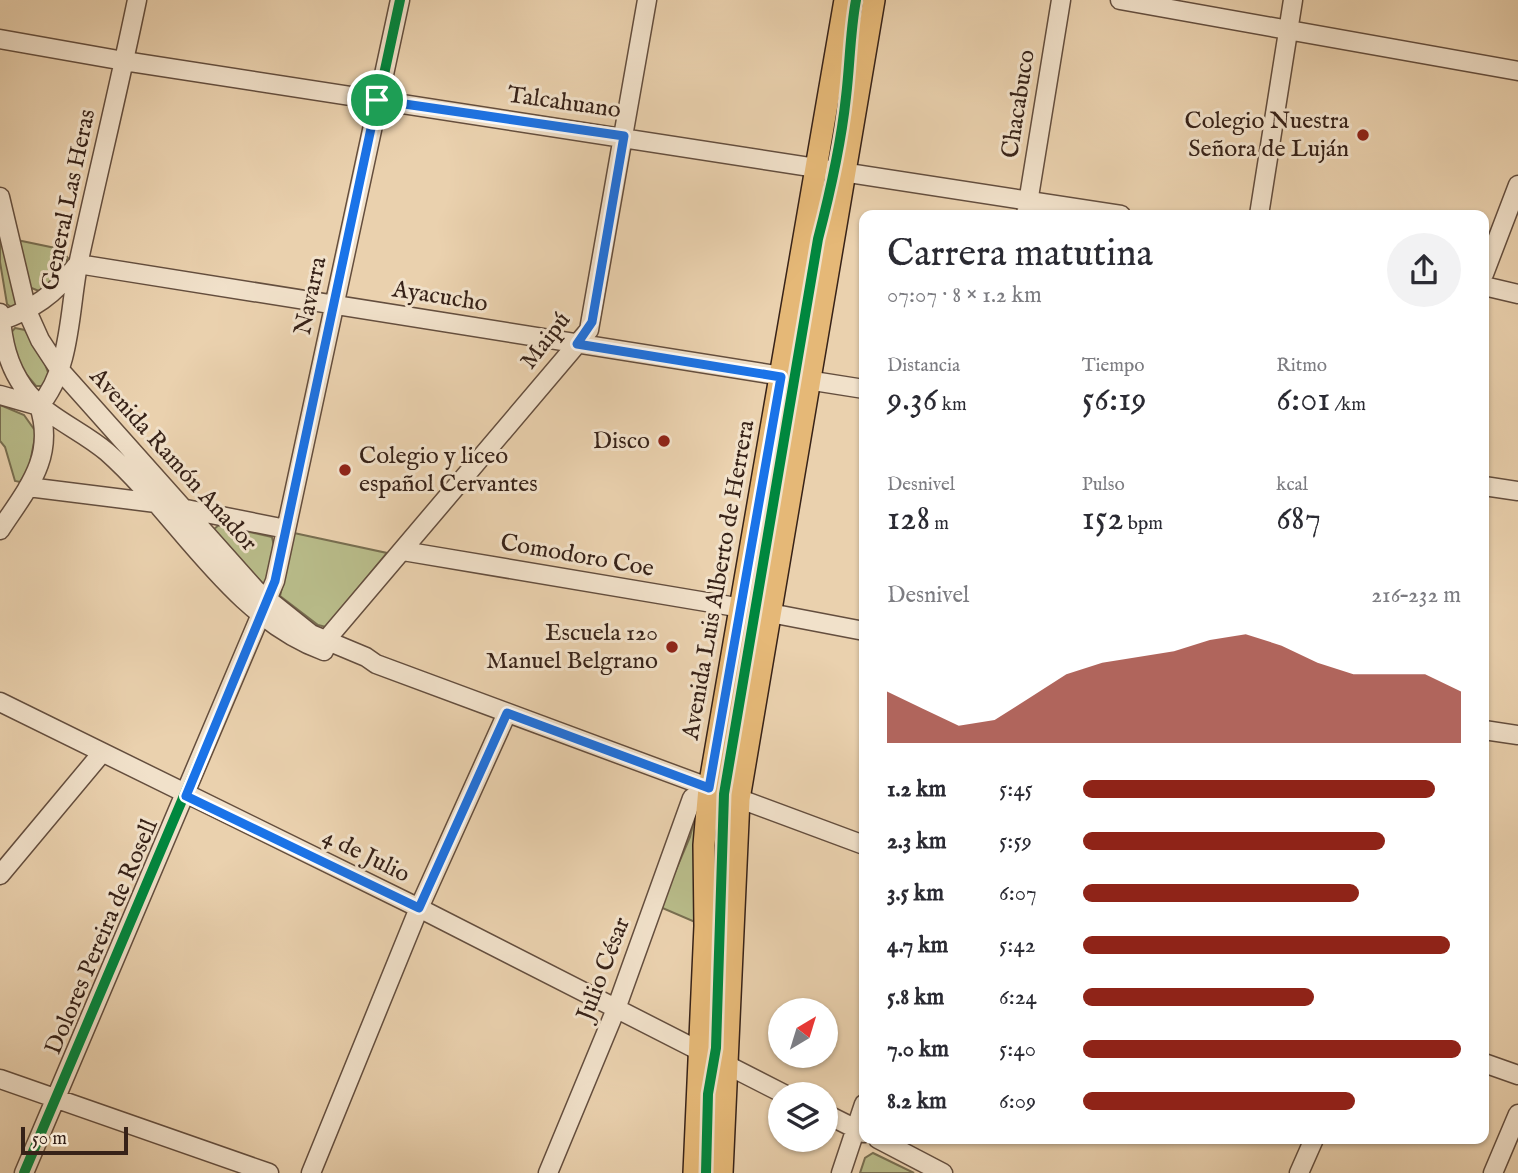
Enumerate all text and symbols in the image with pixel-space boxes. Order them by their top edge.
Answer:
street label: Chacabuco [995,48,1043,160]
pin [347,70,407,130]
street label: Talcahuano [505,80,623,126]
icon: arrive [358,81,396,119]
street label: General Las Heras [35,106,103,294]
place label: Colegio Nuestra Señora de Luján [1185,106,1350,165]
marker: Colegio Nuestra Señora de Luján [1355,127,1371,143]
text: Carrera matutina [887,231,1153,279]
button: share [1387,233,1461,307]
street label: Navarra [288,253,335,338]
street label: Ayacucho [389,274,490,320]
text: 07:07 · 8 × 1.2 km [887,281,1042,310]
street label: Maipú [514,306,578,376]
text: Distancia [887,354,960,378]
text: Tiempo [1082,354,1144,378]
text: Ritmo [1276,354,1327,378]
street label: Avenida Ramón Anador [82,361,264,558]
text: 9.36 [887,378,938,423]
text: 56:19 [1082,378,1147,423]
text: 6:01 [1276,378,1330,423]
text: km [938,393,967,417]
text: /km [1330,393,1366,417]
street label: Avenida Luis Alberto de Herrera [675,417,763,743]
place label: Disco [593,426,650,457]
marker: Disco [656,433,672,449]
place label: Colegio y liceo español Cervantes [359,441,538,500]
marker: Colegio y liceo español Cervantes [337,462,353,478]
text: Desnivel [887,473,955,497]
text: Pulso [1082,473,1125,497]
text: kcal [1276,473,1308,497]
text: 128 [887,497,930,542]
text: 152 [1082,497,1124,542]
text: 687 [1276,497,1321,542]
text: m [930,512,949,536]
text: bpm [1124,512,1163,536]
street label: Comodoro Coe [498,527,656,585]
text: Desnivel [887,581,969,610]
text: 216–232 m [1371,581,1461,610]
place label: Escuela 120 Manuel Belgrano [486,618,658,677]
marker: Escuela 120 Manuel Belgrano [664,639,680,655]
text: 1.2 km [887,775,946,804]
text: 5:45 [999,775,1033,804]
street label: Dolores Pereira de Rosell [38,814,166,1059]
street label: 4 de Julio [317,822,415,890]
text: 2.3 km [887,827,946,856]
text: 5:59 [999,827,1032,856]
text: 3.5 km [887,879,944,908]
text: 6:07 [999,879,1037,908]
street label: Julio César [569,913,638,1028]
text: 4.7 km [887,931,948,960]
text: 5:42 [999,931,1035,960]
text: 5.8 km [887,983,944,1012]
text: 6:24 [999,983,1037,1012]
north arrow [768,998,838,1068]
map controls [768,998,838,1152]
text: 7.0 km [887,1035,949,1064]
text: 5:40 [999,1035,1036,1064]
button: layers [768,1082,838,1152]
text: 8.2 km [887,1087,947,1116]
text: 6:09 [999,1087,1036,1116]
scale bar [21,1124,128,1156]
text: 50 m [32,1127,67,1151]

